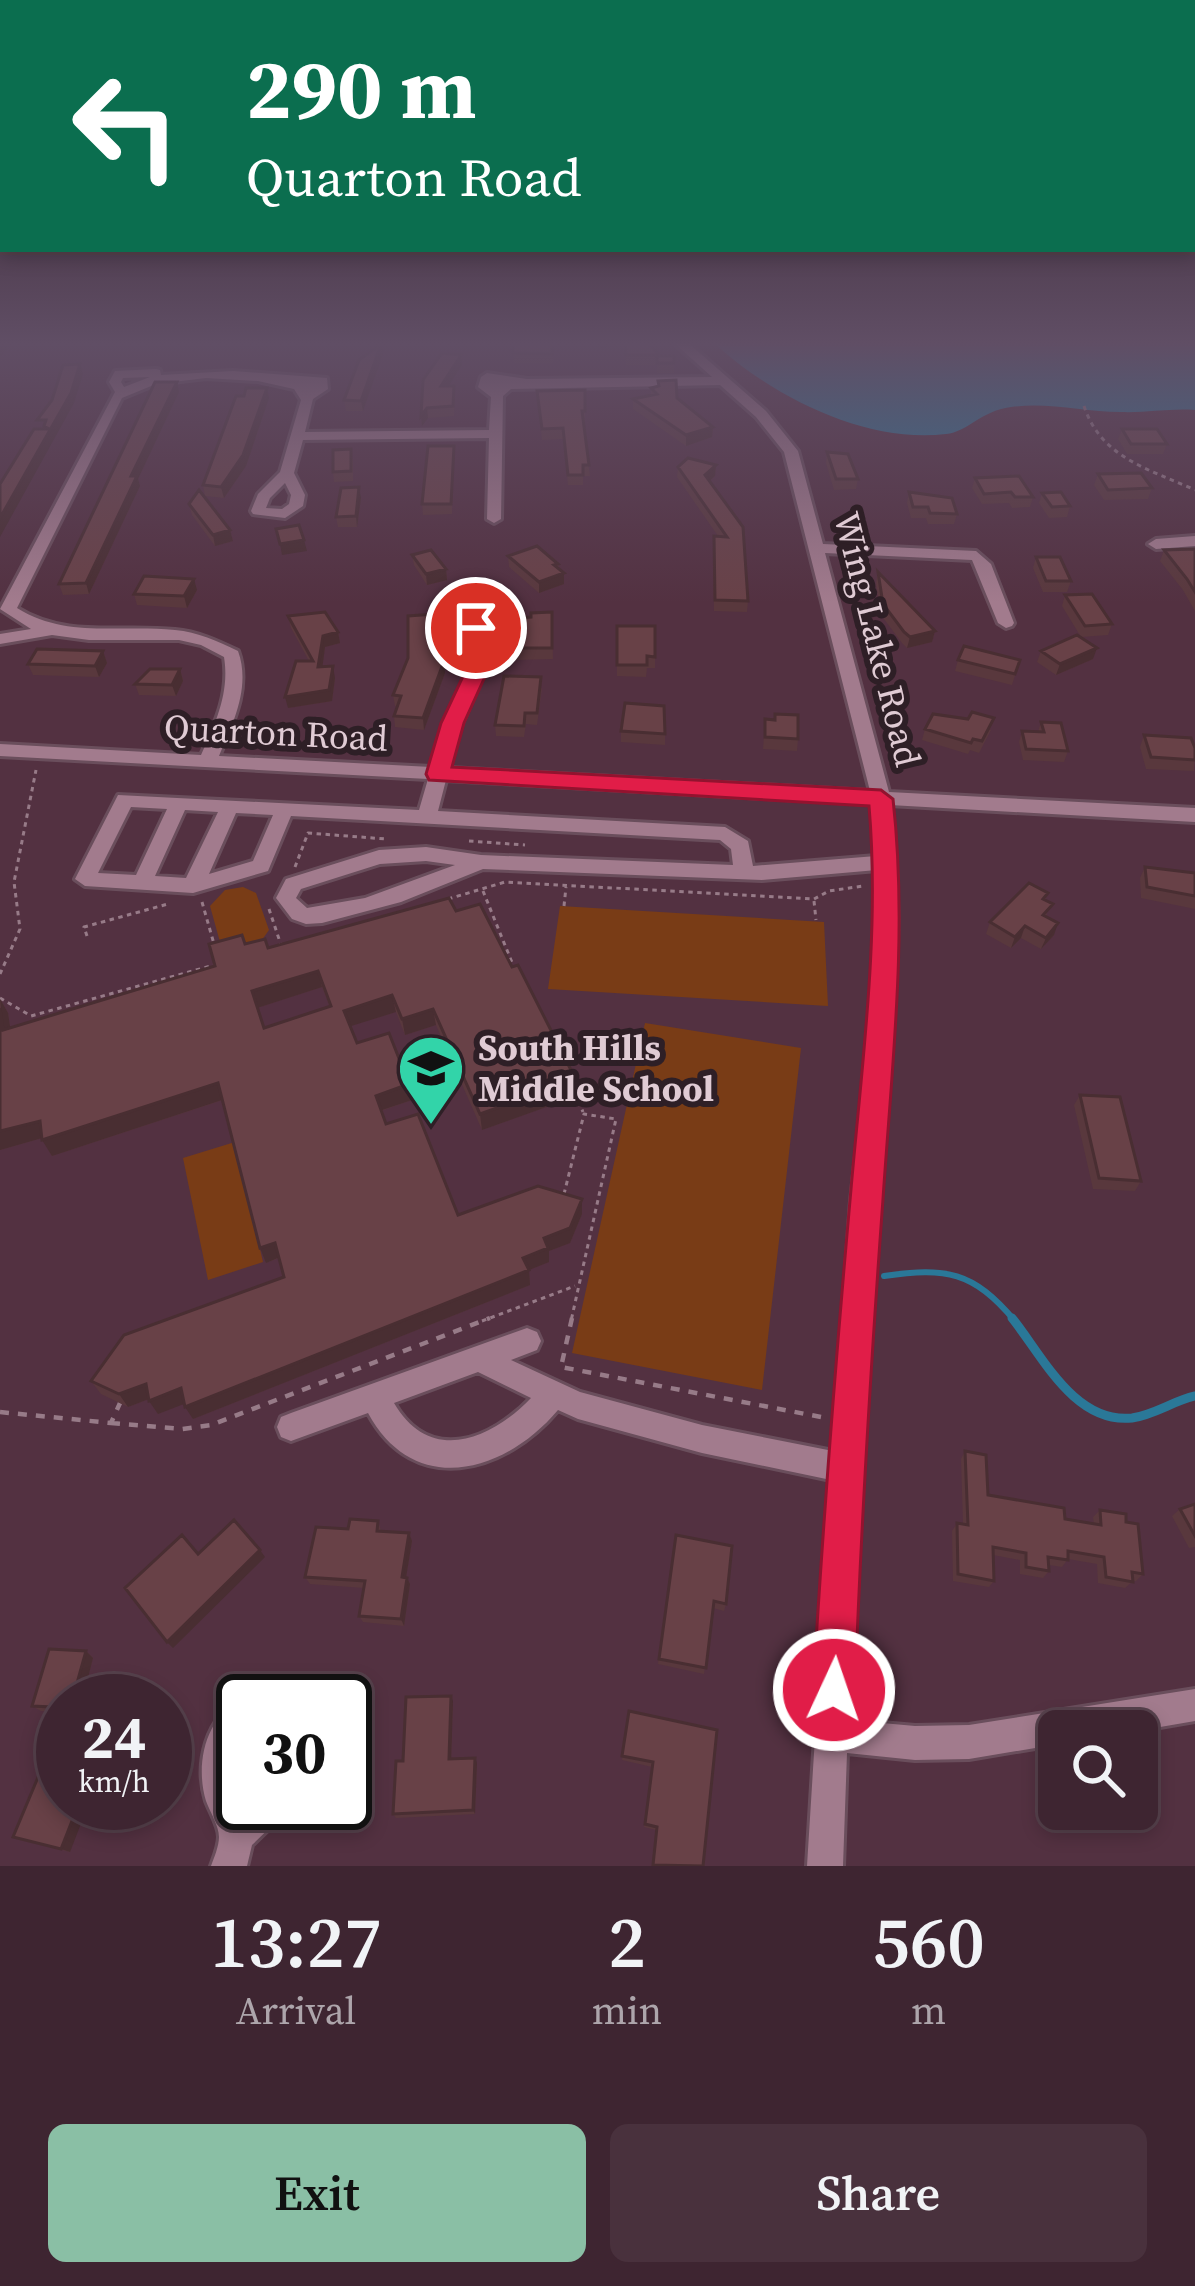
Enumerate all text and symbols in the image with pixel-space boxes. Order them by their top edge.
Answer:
text: 290 m [246,31,477,146]
icon: left [48,48,204,204]
text: Quarton Road [246,140,582,214]
street label: Wing Lake Road [822,507,933,771]
pin [425,577,527,679]
icon: arrive [443,595,509,661]
street label: Quarton Road [163,702,389,763]
place label: South Hills Middle School [478,1023,714,1113]
school or university icon: South Hills Middle School [396,1033,466,1127]
position arrow [771,1627,897,1753]
speed limit sign: 30 [216,1674,372,1830]
text: 24 [81,1696,147,1778]
map controls [1038,1710,1158,1830]
button: search [1038,1710,1158,1830]
text: km/h [78,1761,150,1802]
text: 13:27 [210,1892,382,1991]
text: 2 [608,1892,646,1991]
text: 560 [872,1892,985,1991]
text: Arrival [236,1984,356,2037]
text: min [592,1984,662,2037]
text: m [911,1984,946,2037]
button: Exit [48,2124,586,2262]
button: Share [610,2124,1147,2262]

